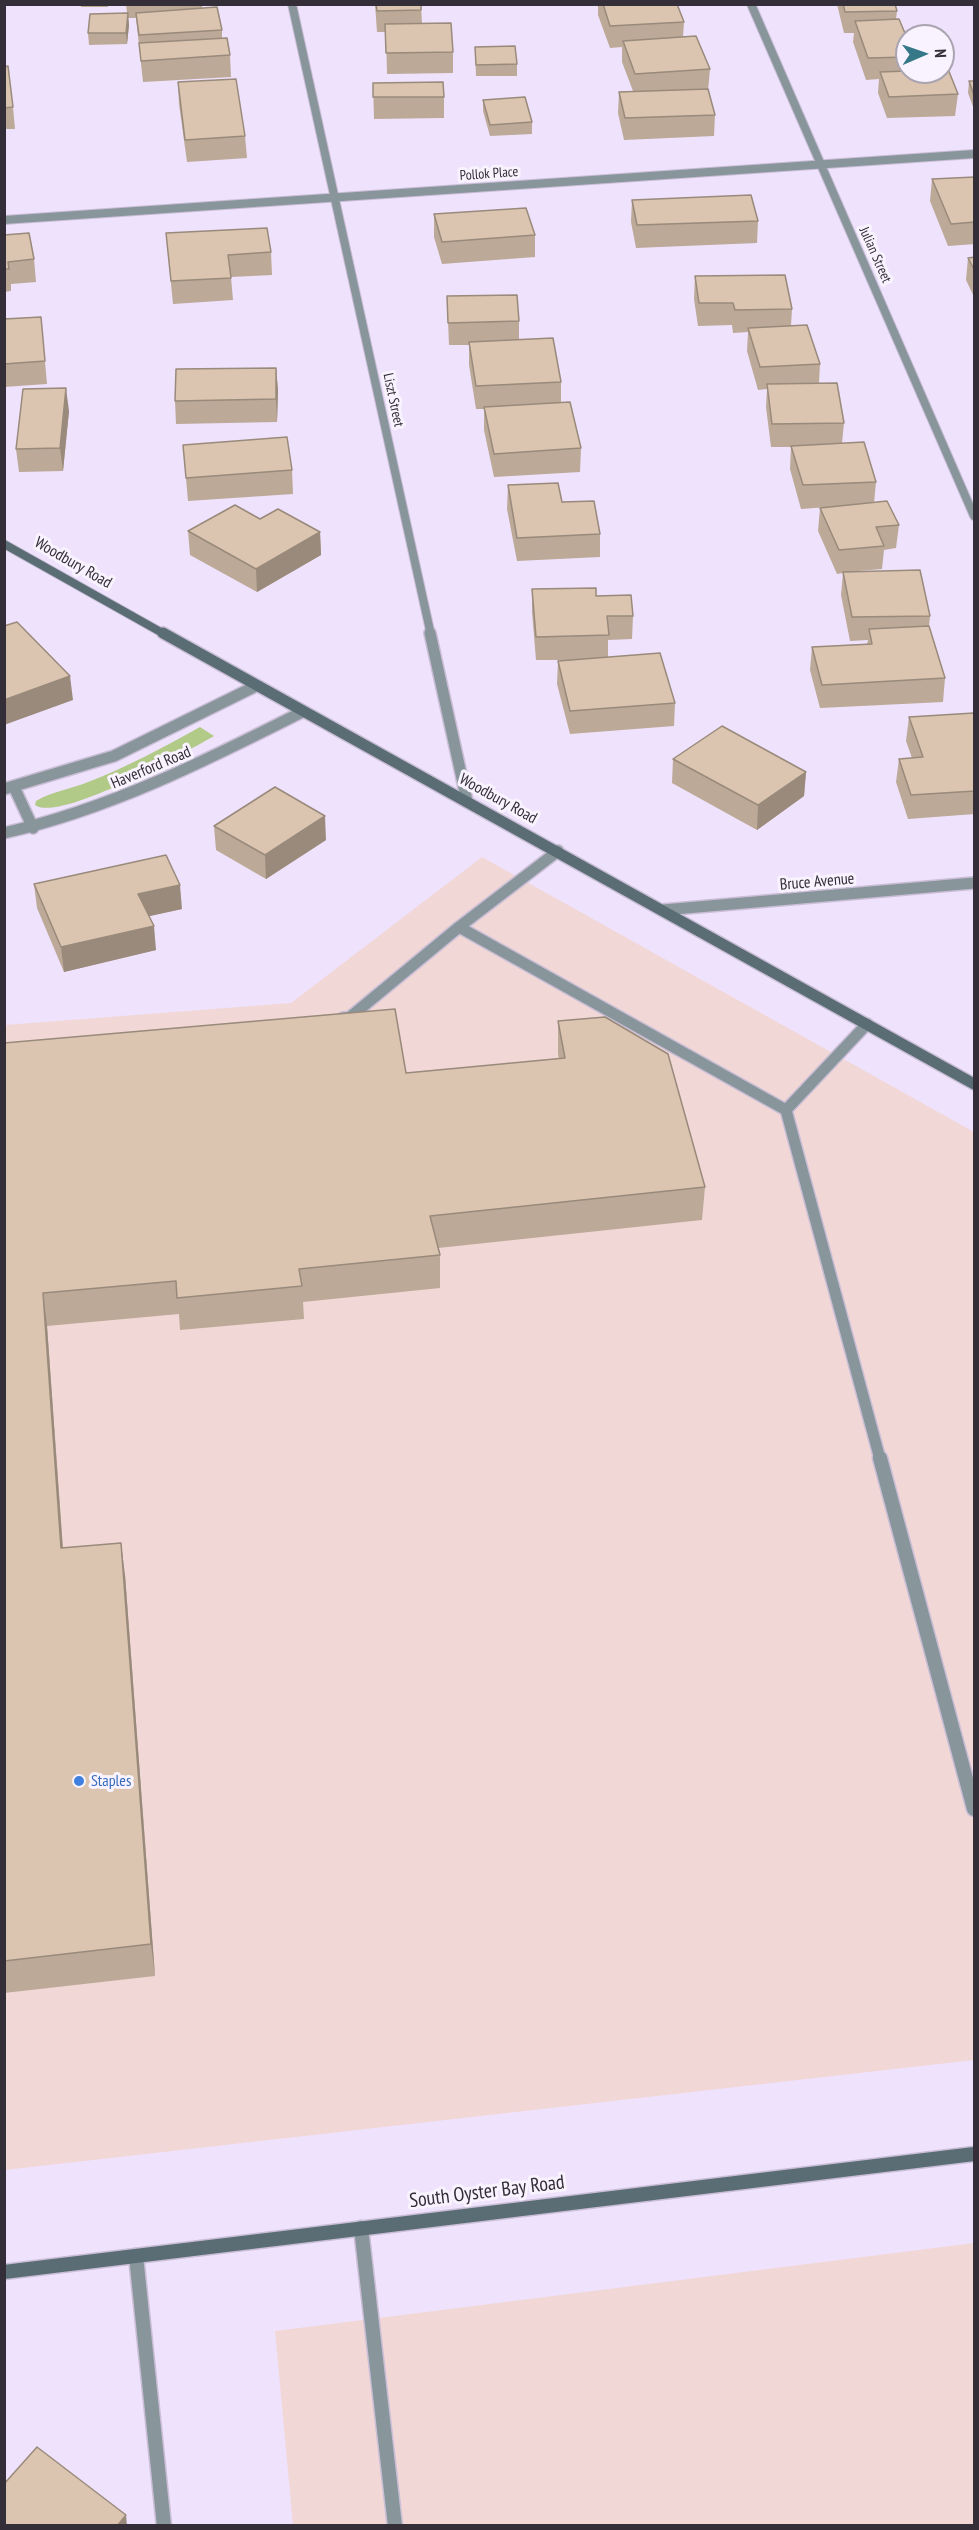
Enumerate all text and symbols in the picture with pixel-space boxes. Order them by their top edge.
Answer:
north arrow [895,24,955,84]
text: N [931,49,951,58]
street label: Pollok Place [459,164,519,184]
street label: Julian Street [855,224,895,286]
street label: Liszt Street [379,372,407,428]
street label: Woodbury Road [31,533,115,593]
street label: Haverford Road [108,743,194,793]
street label: Woodbury Road [456,770,540,828]
street label: Bruce Avenue [779,869,855,895]
place label: Staples [91,1771,131,1791]
marker: Staples [72,1774,86,1788]
street label: South Oyster Bay Road [408,2171,566,2213]

